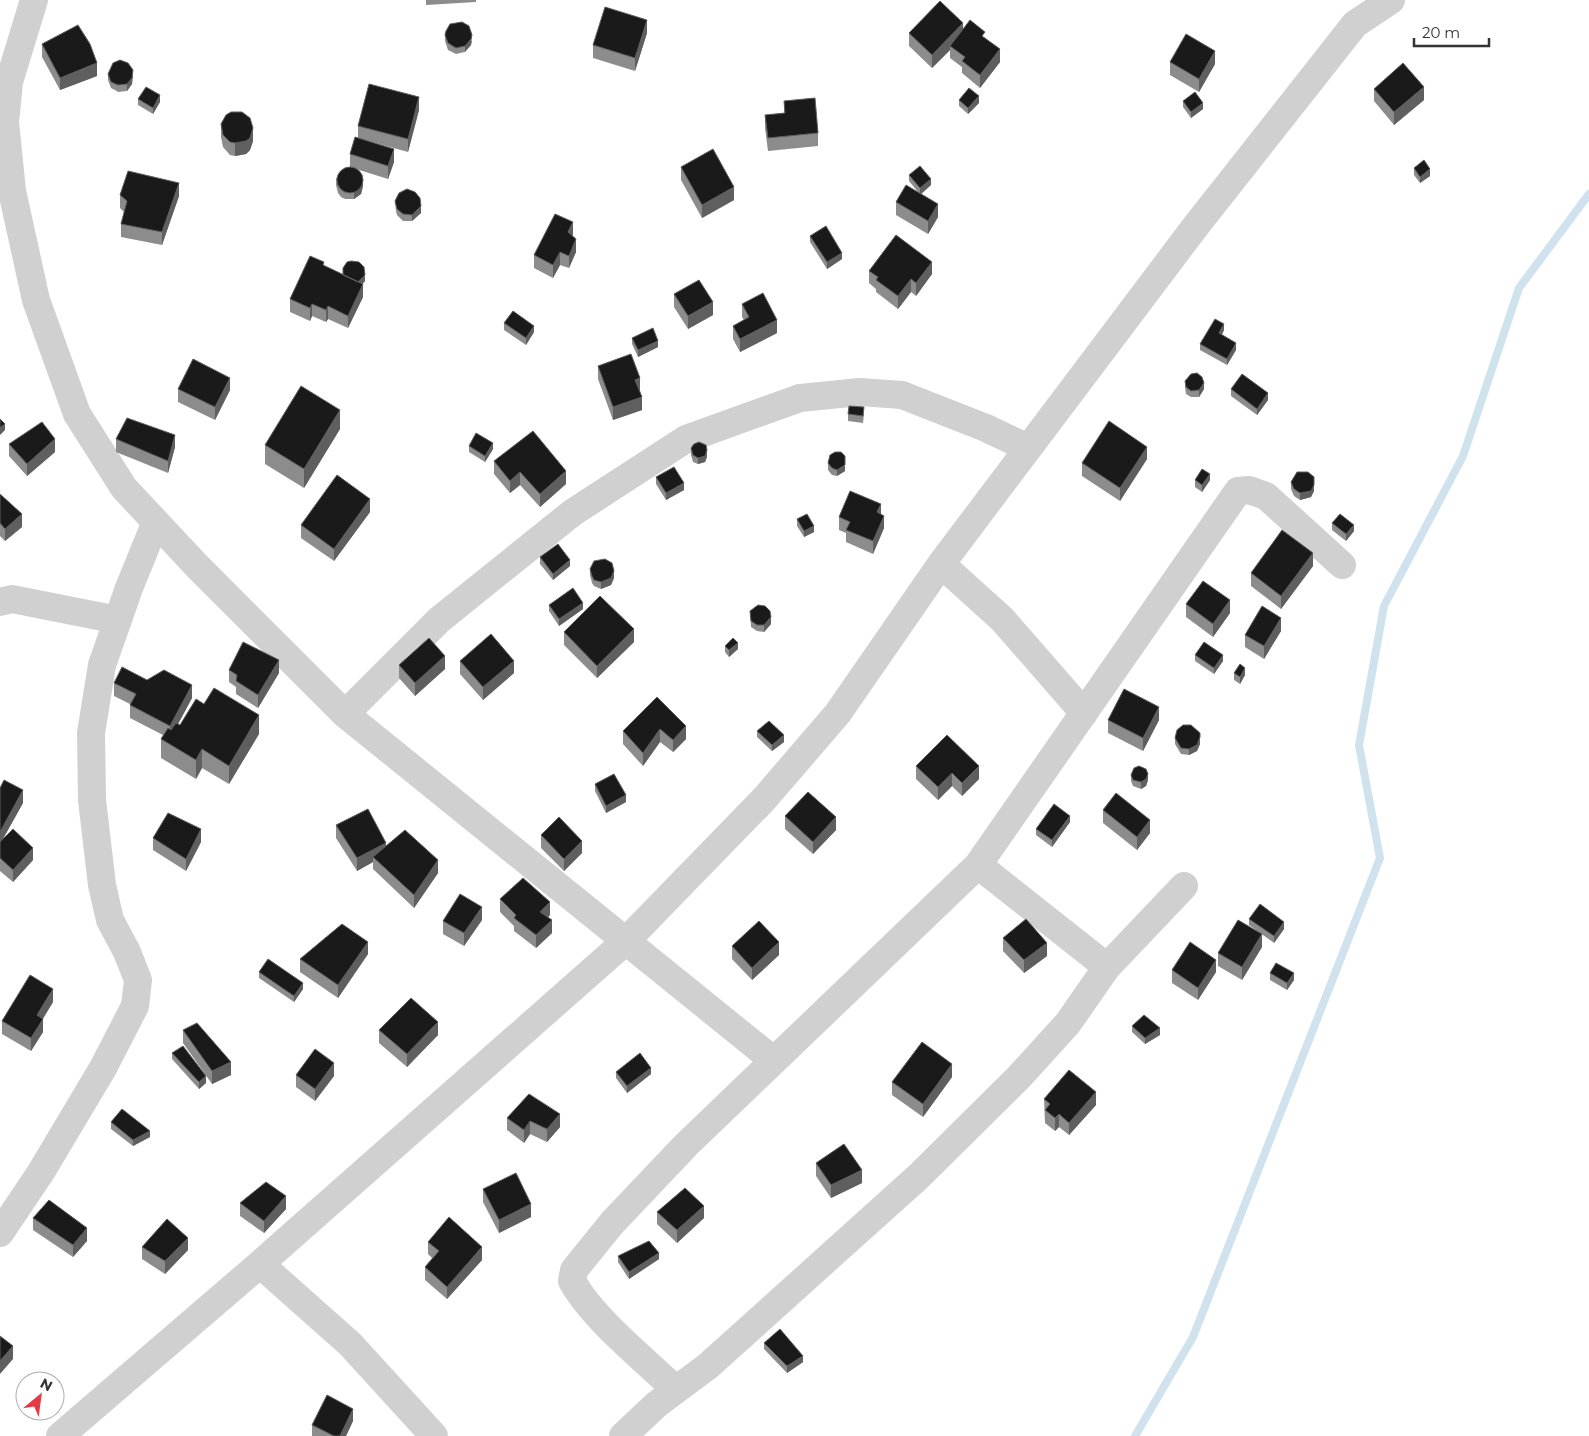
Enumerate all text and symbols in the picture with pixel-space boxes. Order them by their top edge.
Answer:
scale bar [1414,15,1489,47]
text: 20 m [1422,23,1460,42]
north arrow [15,1371,65,1421]
text: N [37,1374,56,1395]

